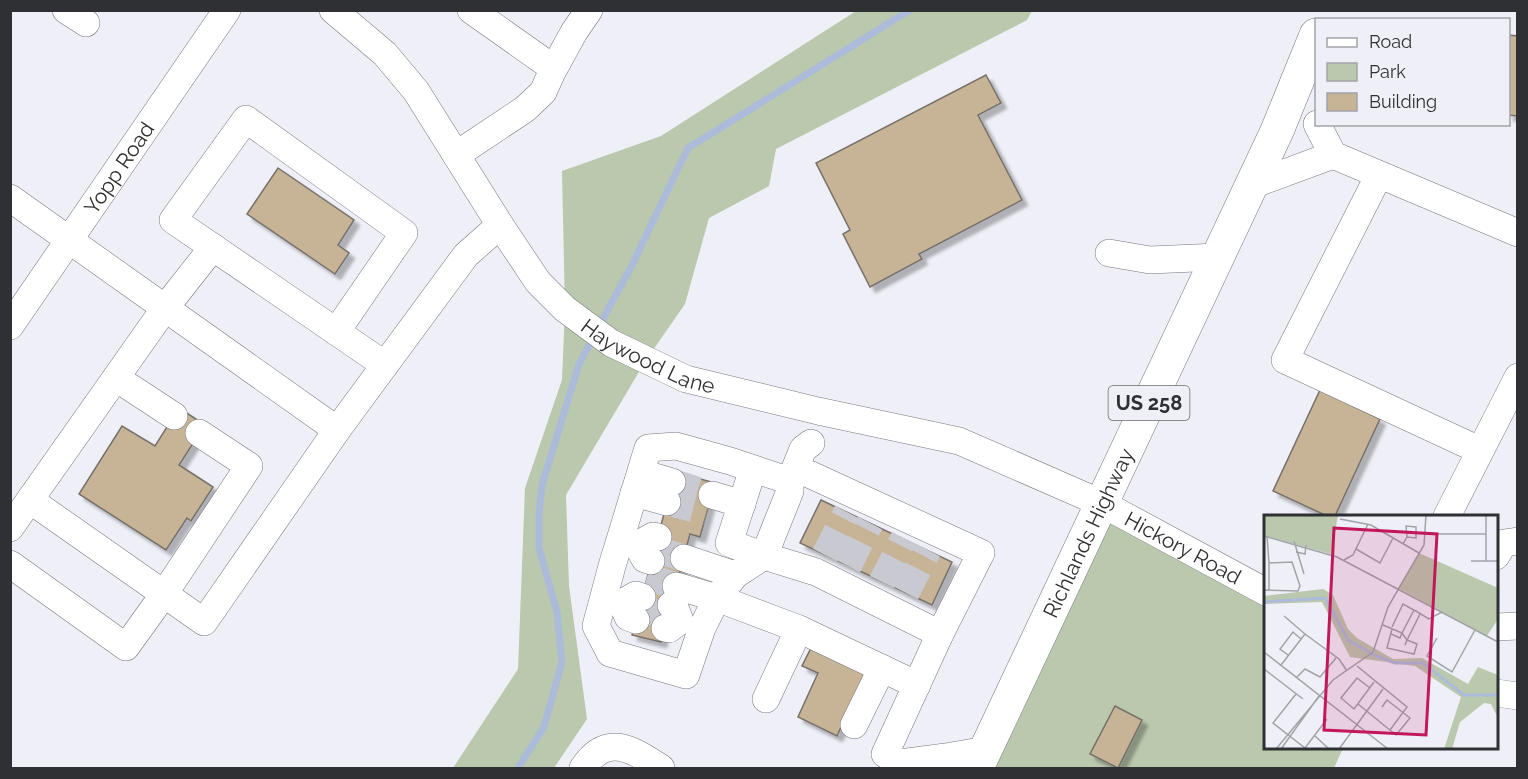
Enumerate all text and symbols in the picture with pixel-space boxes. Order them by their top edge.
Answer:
legend [1315,18,1510,126]
text: Road [1369,31,1412,52]
text: Park [1369,61,1406,82]
text: Building [1369,91,1437,112]
street label: Yopp Road [78,117,159,218]
street label: Haywood Lane [577,313,718,398]
road number: US 258 [1108,386,1190,420]
street label: Richlands Highway [1037,444,1138,622]
street label: Hickory Road [1121,506,1246,589]
inset map [1264,515,1498,749]

